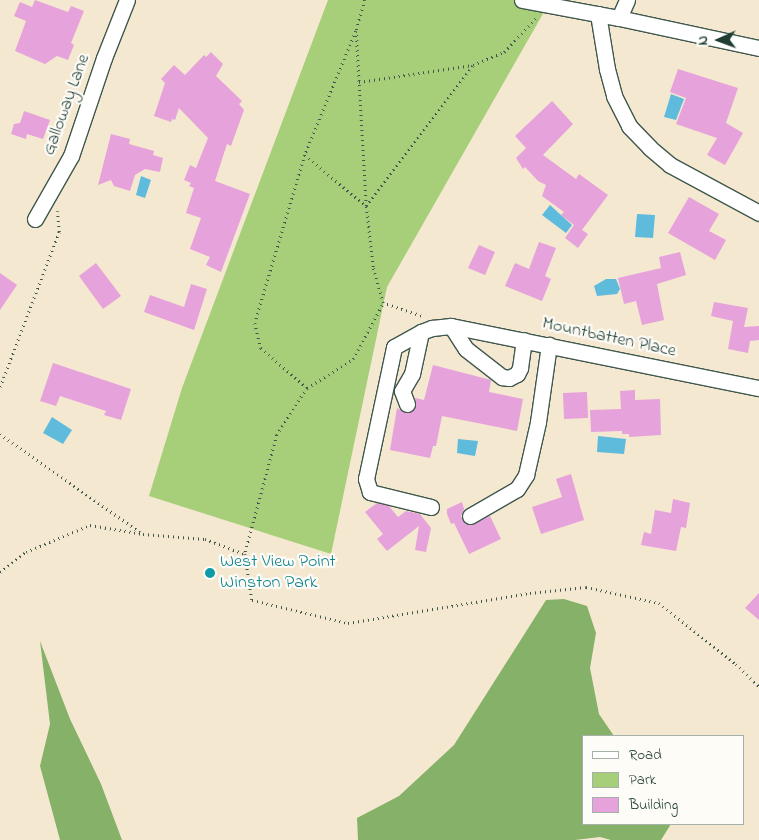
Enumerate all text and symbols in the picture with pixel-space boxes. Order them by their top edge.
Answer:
north arrow [694,15,744,65]
text: N [693,35,714,46]
street label: Galloway Lane [39,52,95,158]
street label: Mountbatten Place [540,313,678,363]
place label: West View Point Winston Park [220,552,336,594]
marker: West View Point Winston Park [204,567,216,579]
legend [582,735,744,825]
text: Road [629,744,662,766]
text: Park [629,769,656,791]
text: Building [629,794,678,816]

